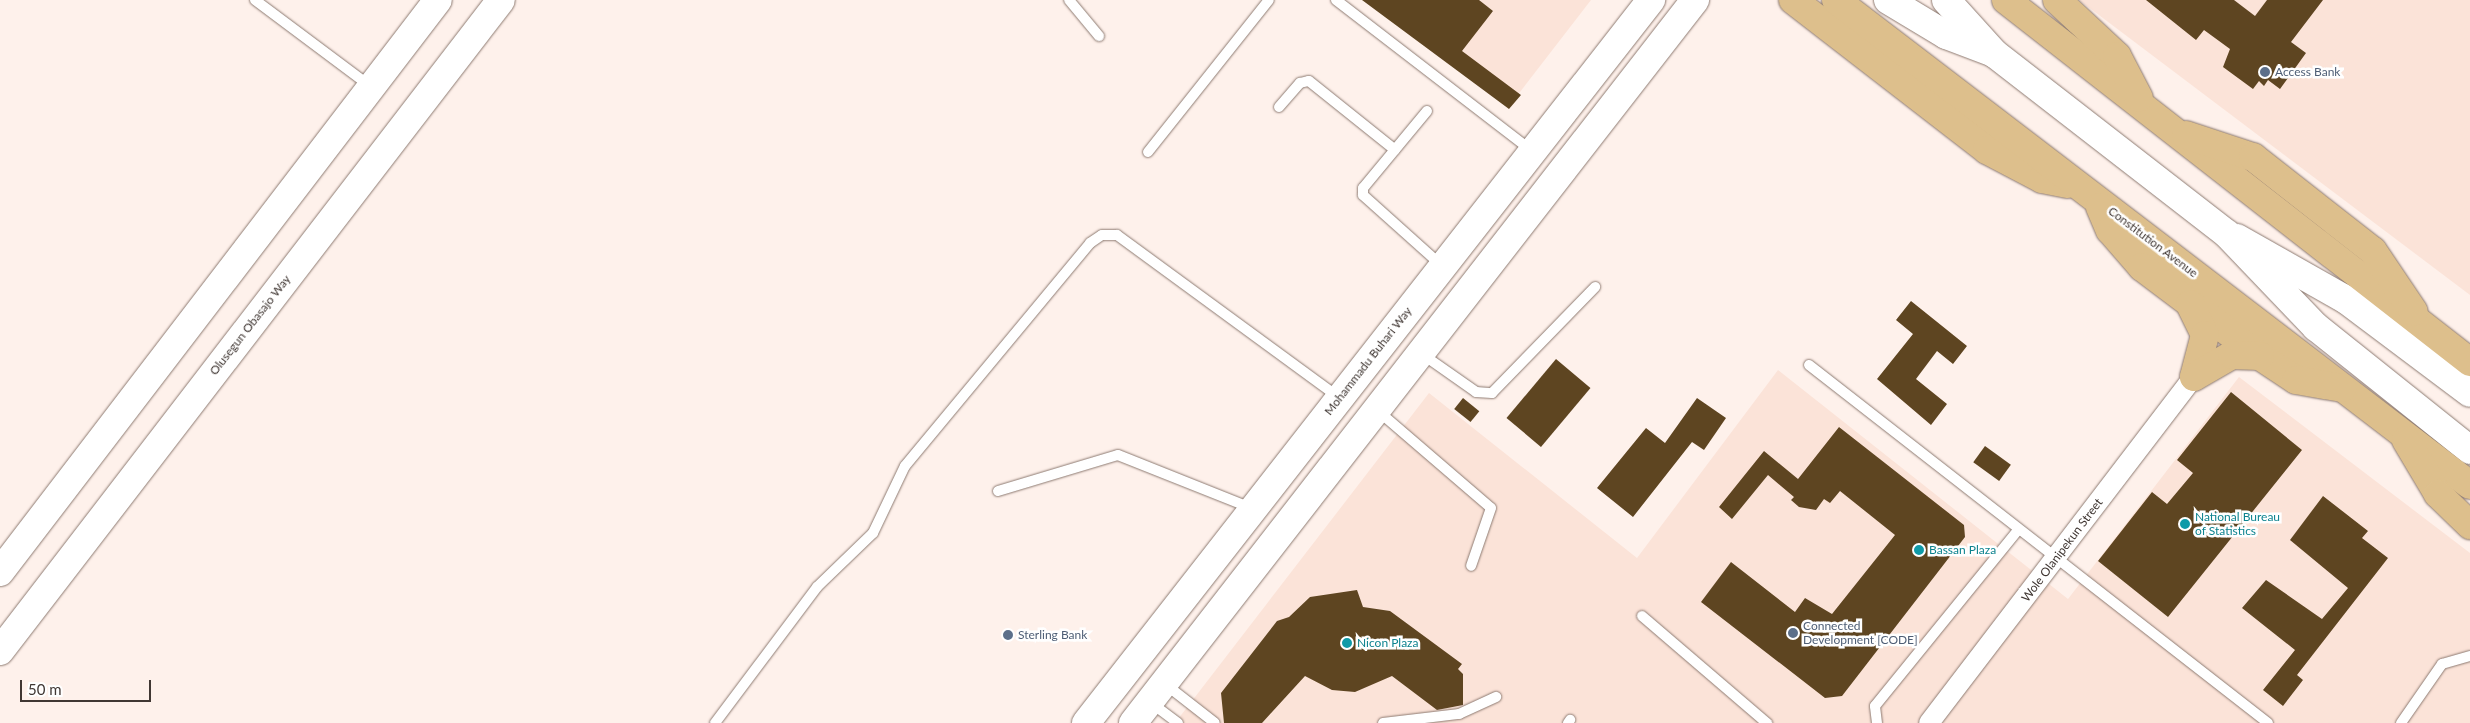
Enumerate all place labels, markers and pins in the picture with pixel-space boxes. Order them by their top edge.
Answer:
place label: Access Bank [2275,65,2340,79]
marker: Access Bank [2259,66,2271,78]
place label: National Bureau of Statistics [2195,510,2280,538]
marker: National Bureau of Statistics [2179,518,2191,530]
place label: Bassan Plaza [1929,543,1996,557]
marker: Bassan Plaza [1913,544,1925,556]
place label: Connected Development [CODE] [1803,619,1918,647]
marker: Connected Development [CODE] [1787,627,1799,639]
place label: Sterling Bank [1018,628,1087,642]
marker: Sterling Bank [1002,629,1014,641]
place label: Nicon Plaza [1357,636,1418,650]
marker: Nicon Plaza [1341,637,1353,649]

